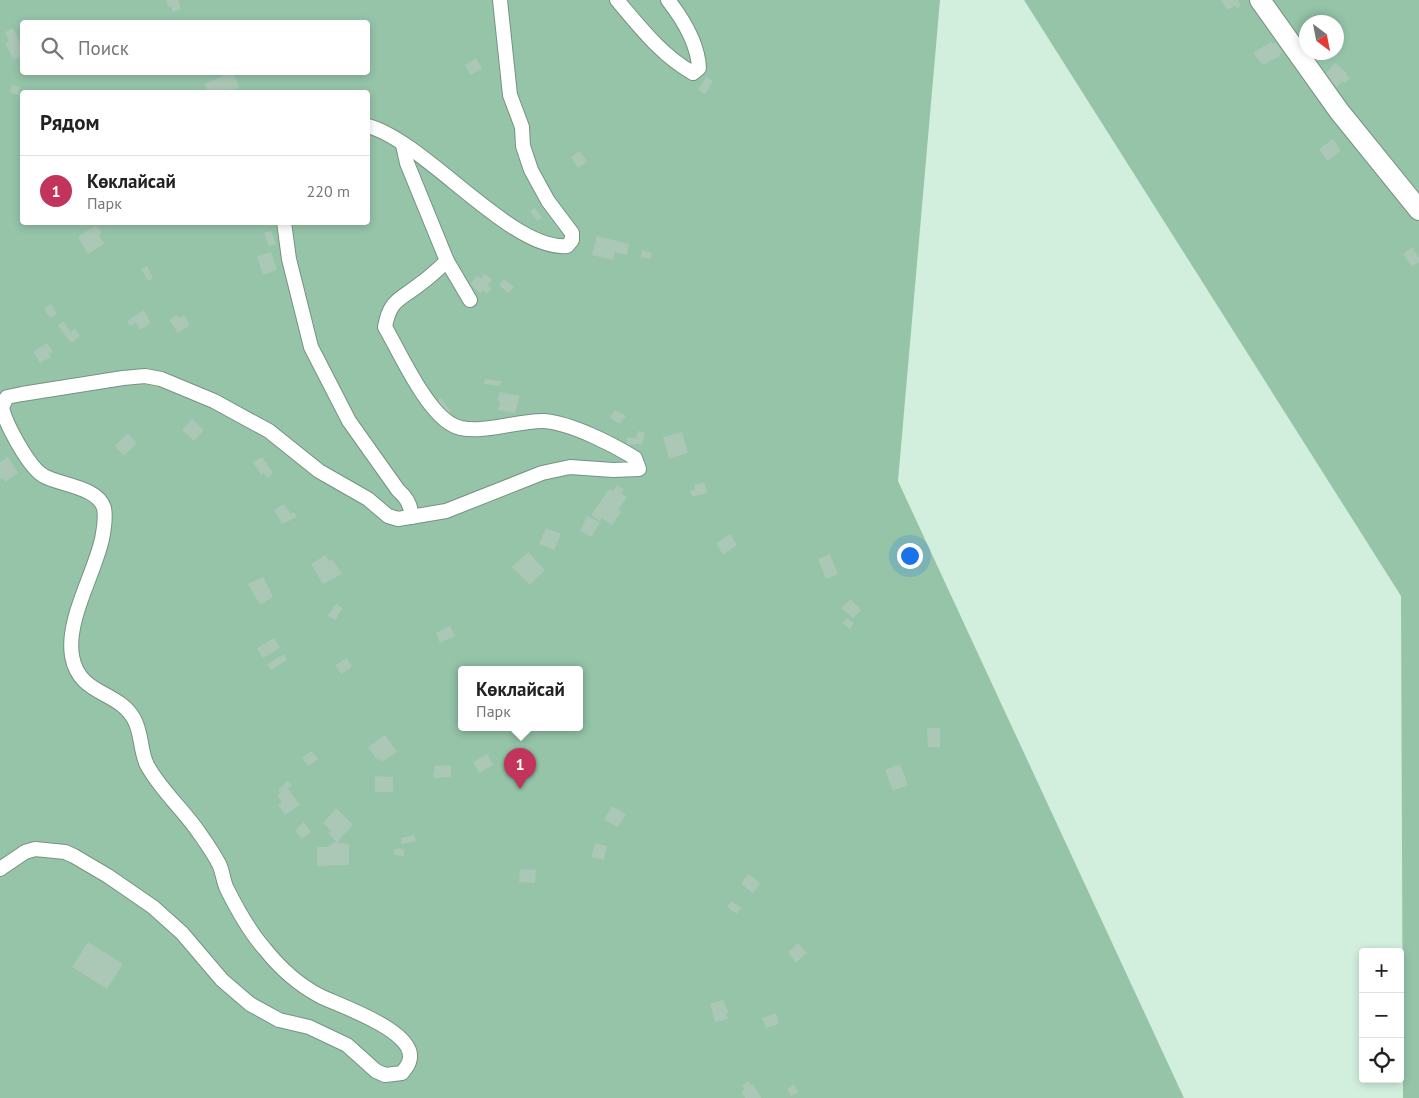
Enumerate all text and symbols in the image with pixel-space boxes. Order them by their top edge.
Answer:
north arrow [1299,15,1344,60]
search box [20,20,370,75]
icon: search [38,34,66,62]
text: Поиск [78,36,129,60]
text: Рядом [40,109,99,136]
text: Көклайсай [87,169,176,193]
text: 1 [51,181,61,201]
text: 220 m [307,181,350,201]
text: Парк [87,193,122,213]
your location [897,543,923,569]
popup [458,666,583,731]
text: Көклайсай [476,677,565,701]
text: Парк [476,701,511,721]
pin: 1 [504,748,536,789]
map controls [1359,948,1404,1083]
button: + [1359,948,1404,993]
button: − [1359,993,1404,1038]
button: locate [1359,1038,1404,1083]

